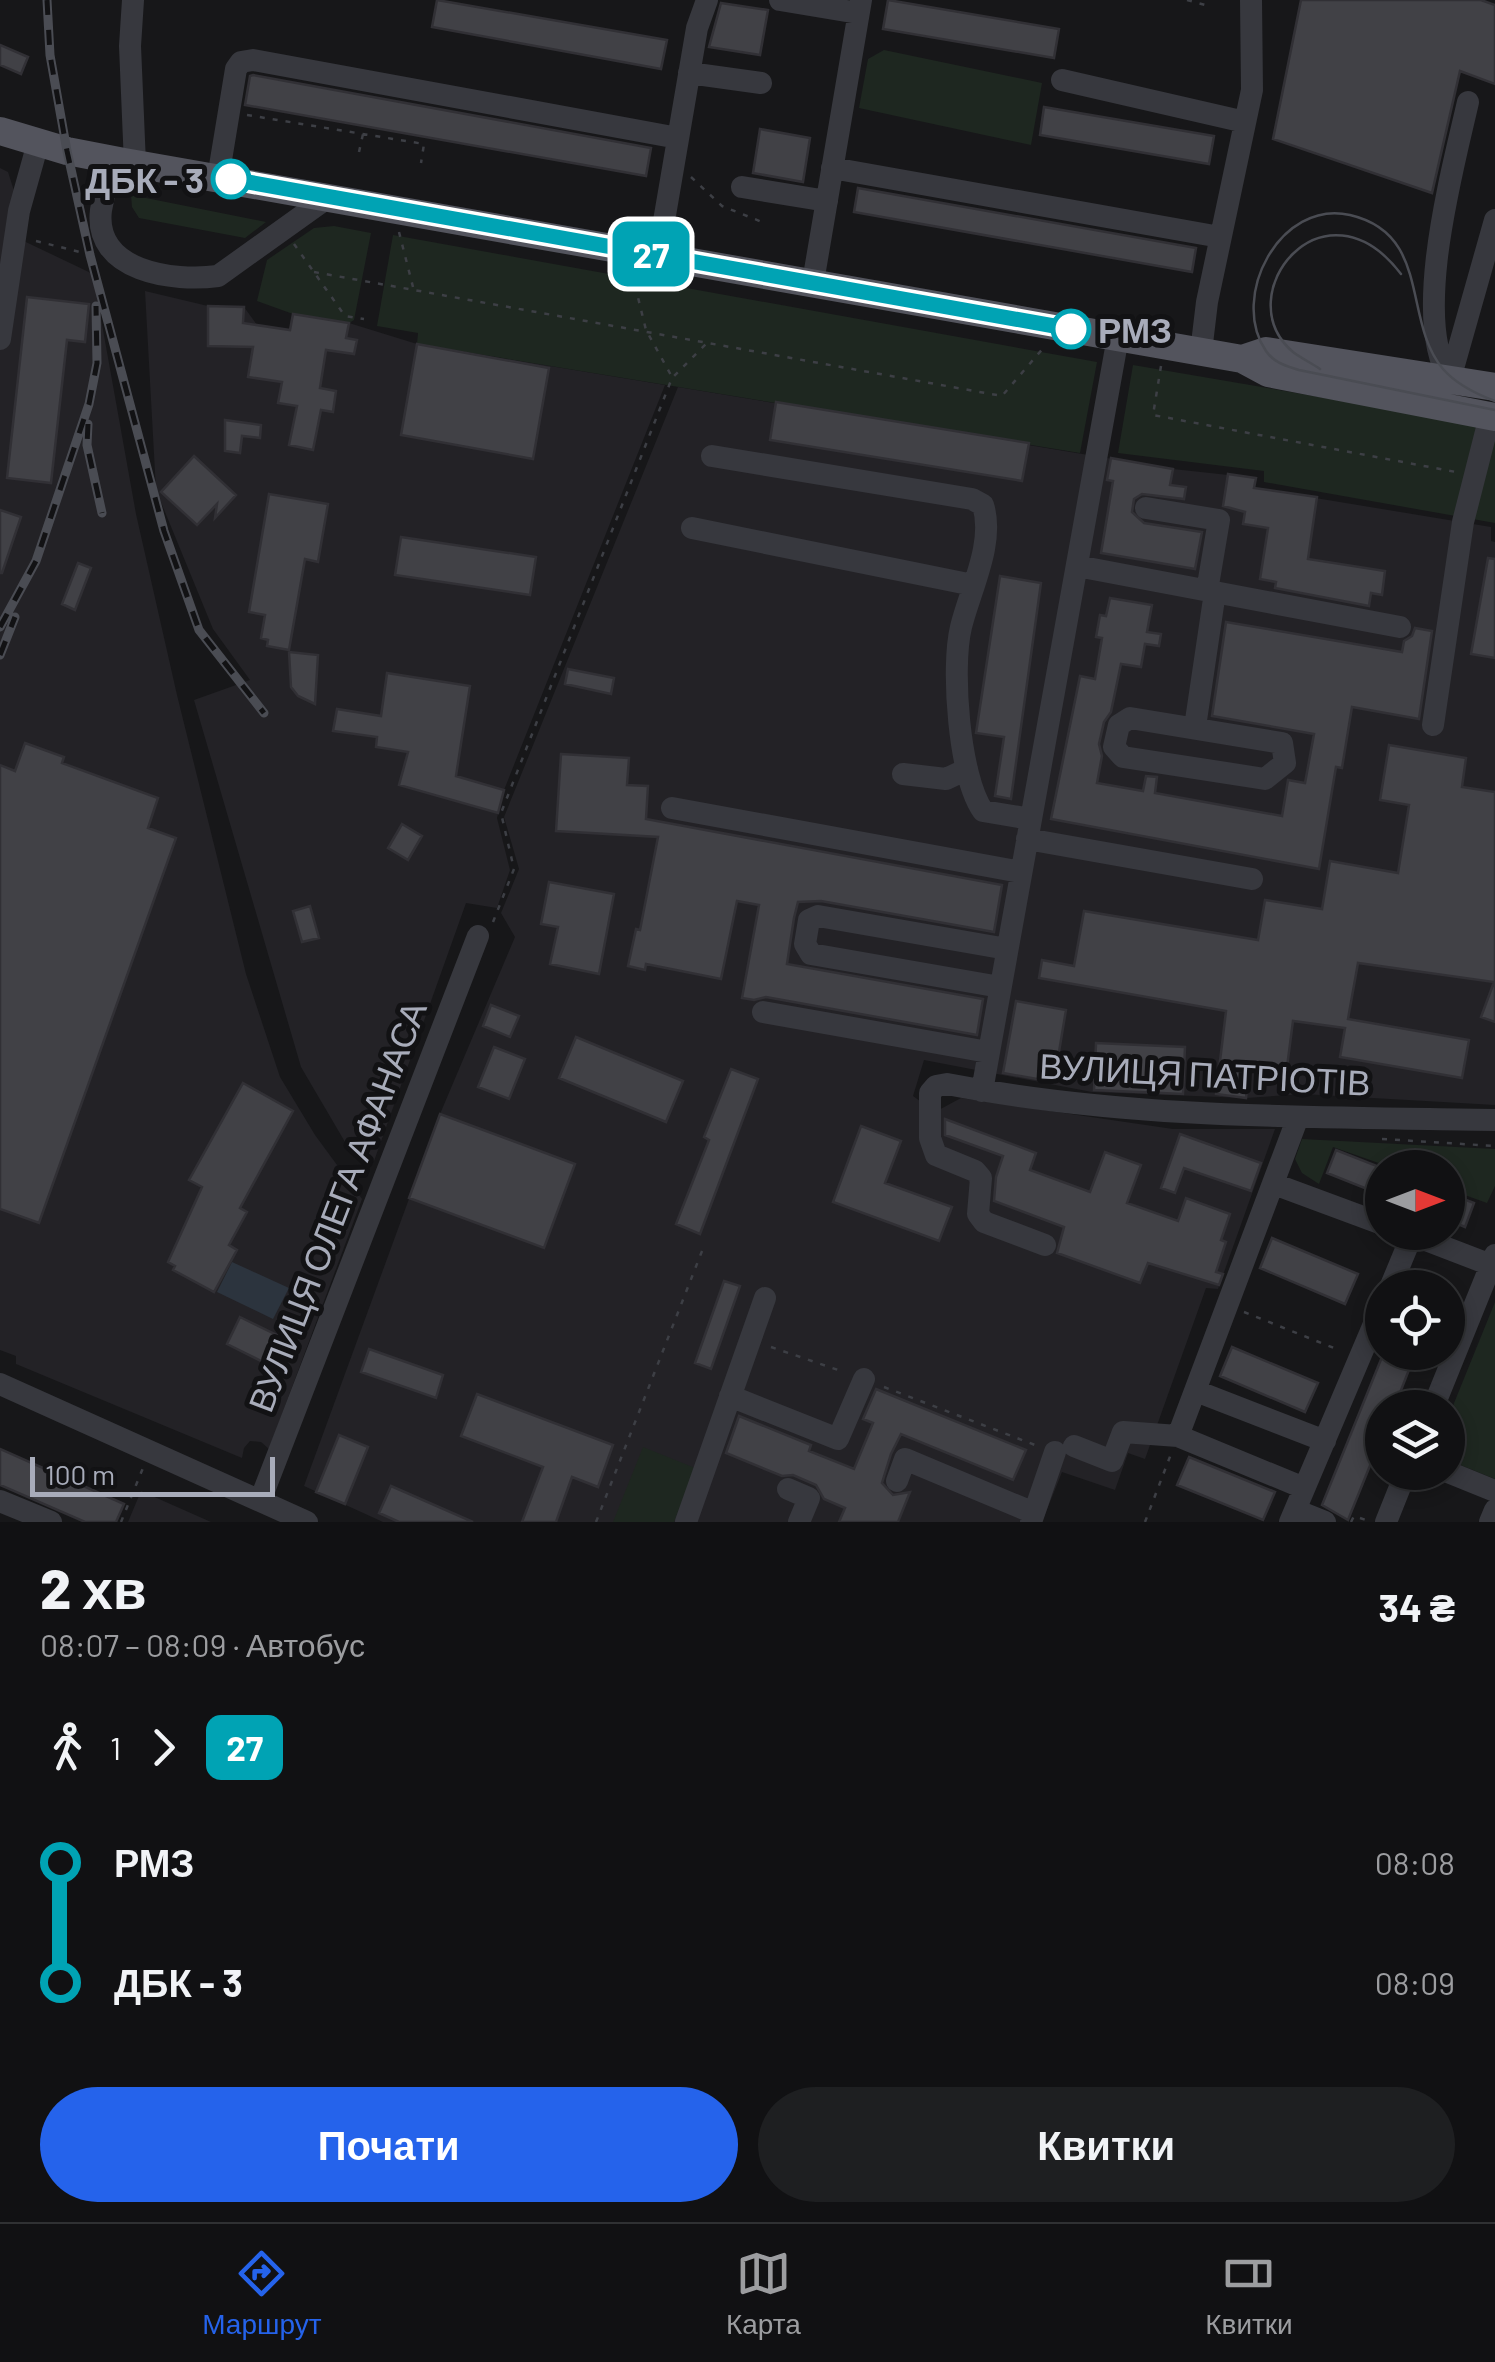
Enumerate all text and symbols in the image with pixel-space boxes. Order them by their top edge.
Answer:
place label: ДБК - 3 [85,158,204,200]
marker: ДБК - 3 [212,160,250,198]
line badge: 27 [606,222,696,286]
text: 27 [633,233,669,275]
place label: РМЗ [1098,308,1172,350]
marker: РМЗ [1052,310,1090,348]
street label: ВУЛИЦЯ ОЛЕГА АФАНАСА [238,994,434,1417]
street label: ВУЛИЦЯ ПАТРІОТІВ [1038,1043,1372,1103]
north arrow [1365,1150,1465,1250]
map controls [1365,1150,1465,1490]
button: locate [1365,1270,1465,1370]
button: layers [1365,1390,1465,1490]
scale bar [30,1452,275,1496]
text: 100 m [45,1457,115,1491]
text: 2 хв [40,1554,147,1620]
text: 34 ₴ [1379,1584,1455,1630]
text: 08:07 – 08:09 · Автобус [40,1625,365,1663]
icon: walk [40,1720,95,1775]
icon: forward [136,1720,191,1775]
text: 27 [226,1726,263,1768]
text: 1 [110,1728,121,1766]
text: РМЗ [114,1839,194,1885]
text: 08:08 [1375,1843,1455,1881]
text: ДБК - 3 [114,1959,243,2005]
text: 08:09 [1375,1963,1455,2001]
button: Почати [40,2087,738,2202]
button: Квитки [758,2087,1455,2202]
tab: Маршрут [202,2246,322,2341]
tab: Карта [726,2246,801,2341]
tab: Квитки [1205,2246,1293,2341]

